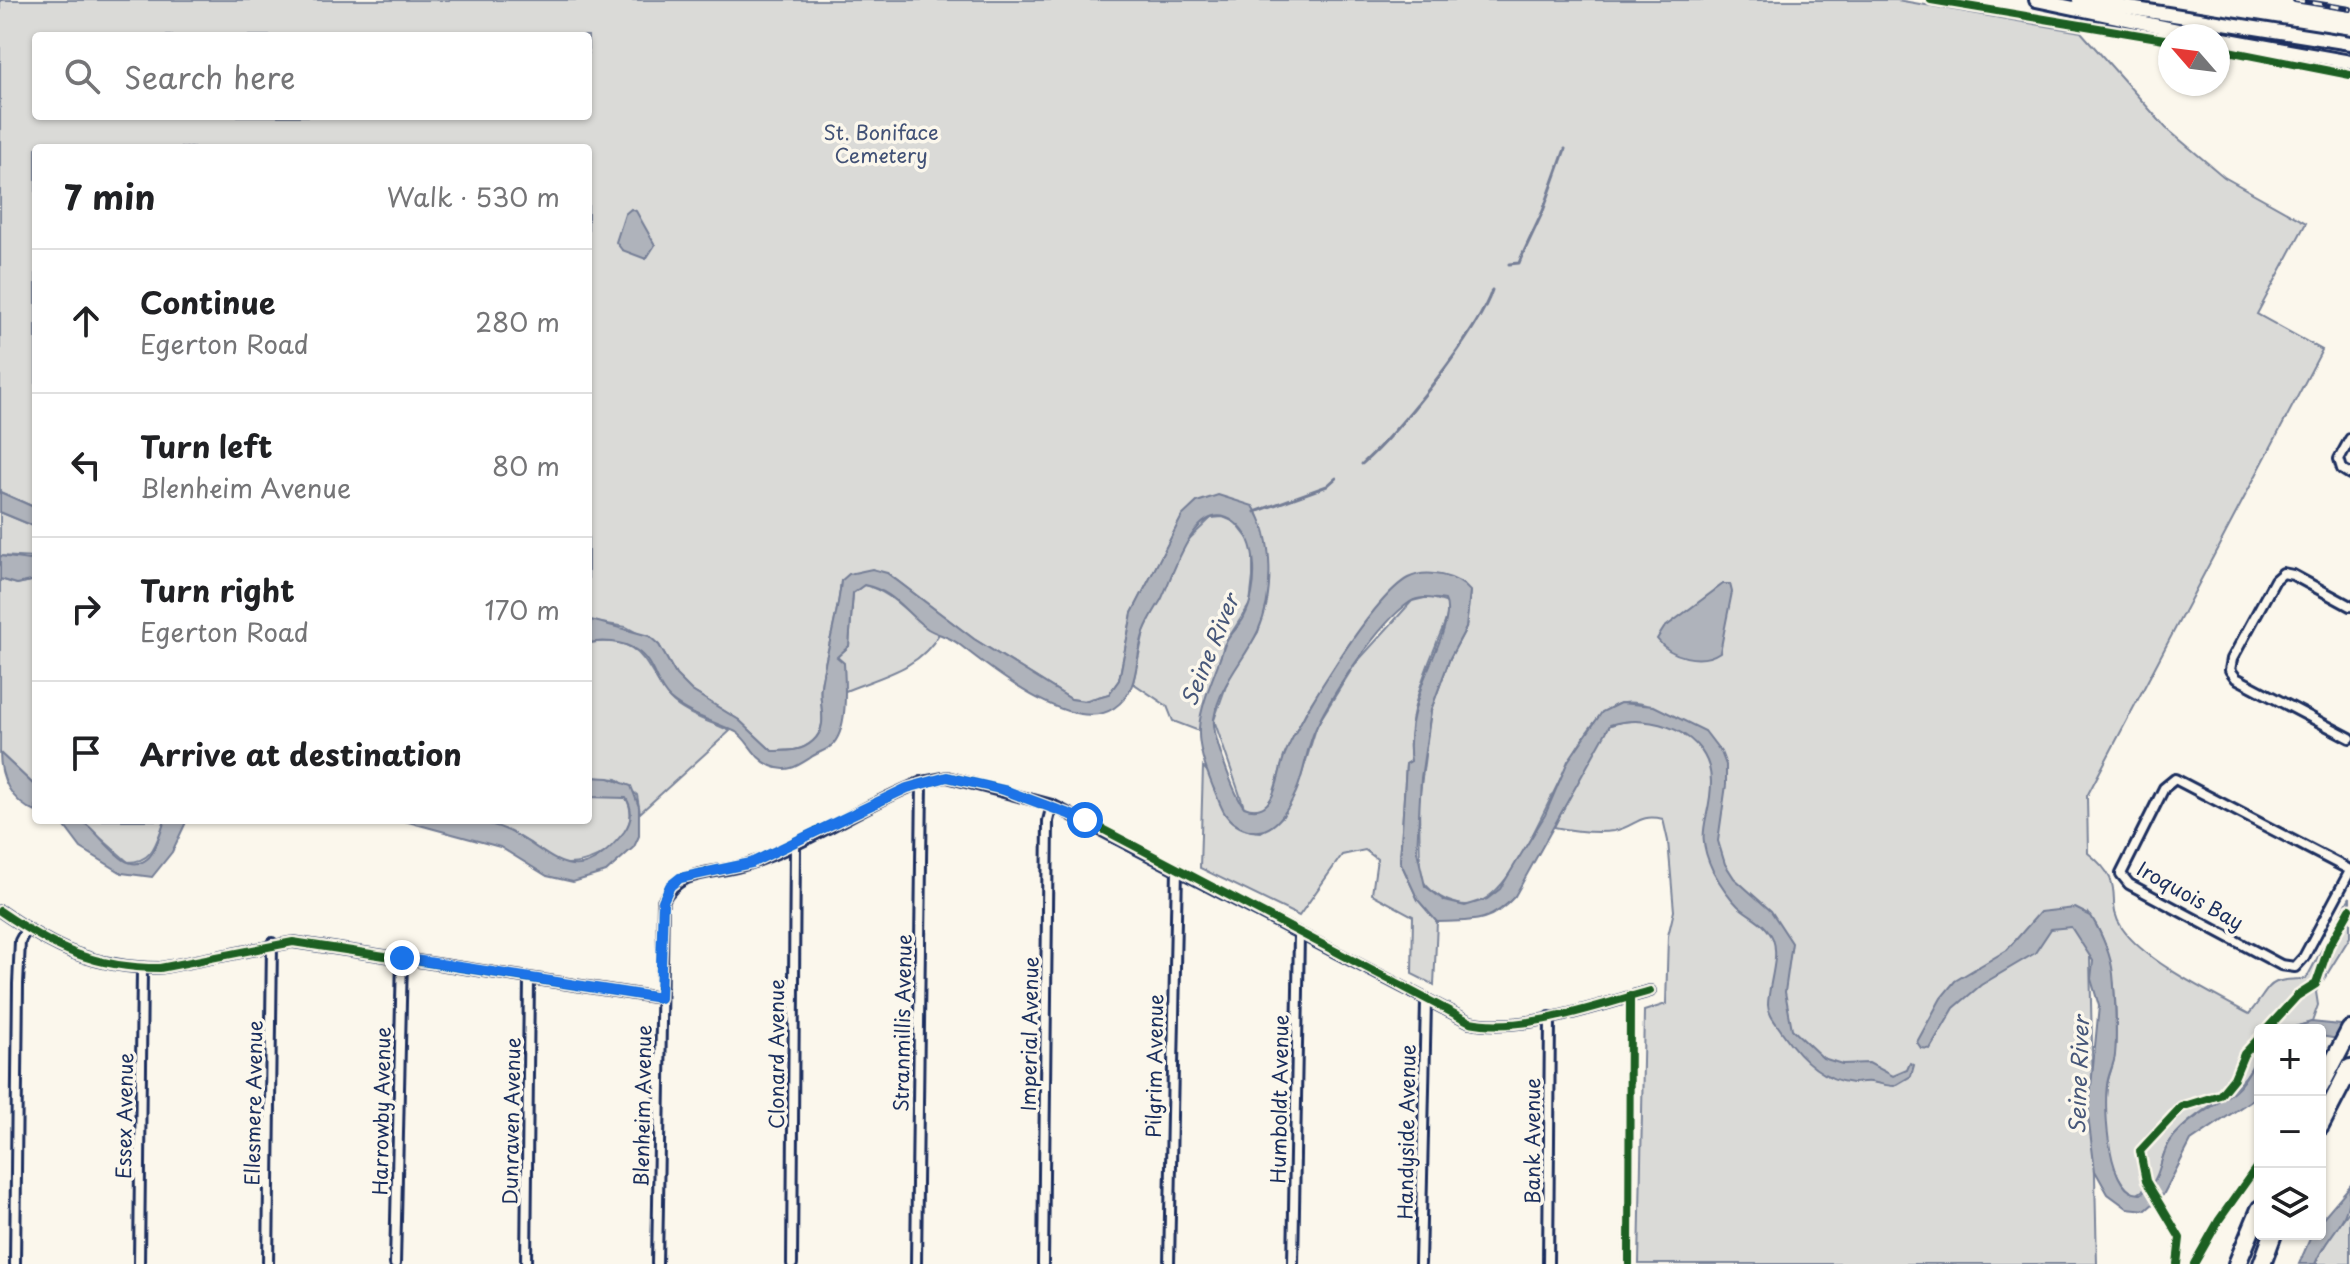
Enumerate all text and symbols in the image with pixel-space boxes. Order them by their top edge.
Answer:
north arrow [2158,24,2230,96]
search box [32,32,592,120]
icon: search [60,54,104,98]
text: Search here [124,54,296,99]
park label: St. Boniface Cemetery [823,117,939,170]
text: 7 min [64,170,155,222]
text: Walk · 530 m [387,177,560,216]
text: Continue [140,279,275,324]
icon: ahead [64,299,108,343]
text: 280 m [475,302,560,341]
text: Egerton Road [140,324,309,363]
text: Turn left [140,423,272,468]
icon: left [64,443,108,487]
text: 80 m [492,446,560,485]
text: Blenheim Avenue [140,468,351,507]
text: Turn right [140,567,295,612]
water label: Seine River [1171,586,1247,710]
icon: right [64,587,108,631]
text: 170 m [485,590,560,629]
text: Egerton Road [140,612,309,651]
icon: arrive [64,731,108,775]
text: Arrive at destination [140,731,462,776]
route start [1067,802,1103,838]
street label: Iroquois Bay [2132,853,2249,937]
street label: Stranmillis Avenue [885,934,919,1112]
route end [384,940,420,976]
street label: Imperial Avenue [1013,956,1045,1112]
street label: Clonard Avenue [761,979,791,1129]
street label: Pilgrim Avenue [1138,994,1170,1138]
water label: Seine River [2059,1013,2096,1134]
street label: Humboldt Avenue [1263,1014,1295,1184]
street label: Ellesmere Avenue [237,1020,269,1186]
street label: Blenheim Avenue [626,1024,658,1187]
map controls [2254,1024,2326,1240]
button: + [2254,1024,2326,1096]
street label: Harrowby Avenue [365,1026,397,1196]
street label: Dunraven Avenue [495,1037,527,1205]
street label: Handyside Avenue [1389,1044,1423,1220]
street label: Essex Avenue [108,1052,140,1179]
street label: Bank Avenue [1517,1078,1547,1204]
button: − [2254,1096,2326,1168]
button: layers [2254,1168,2326,1240]

